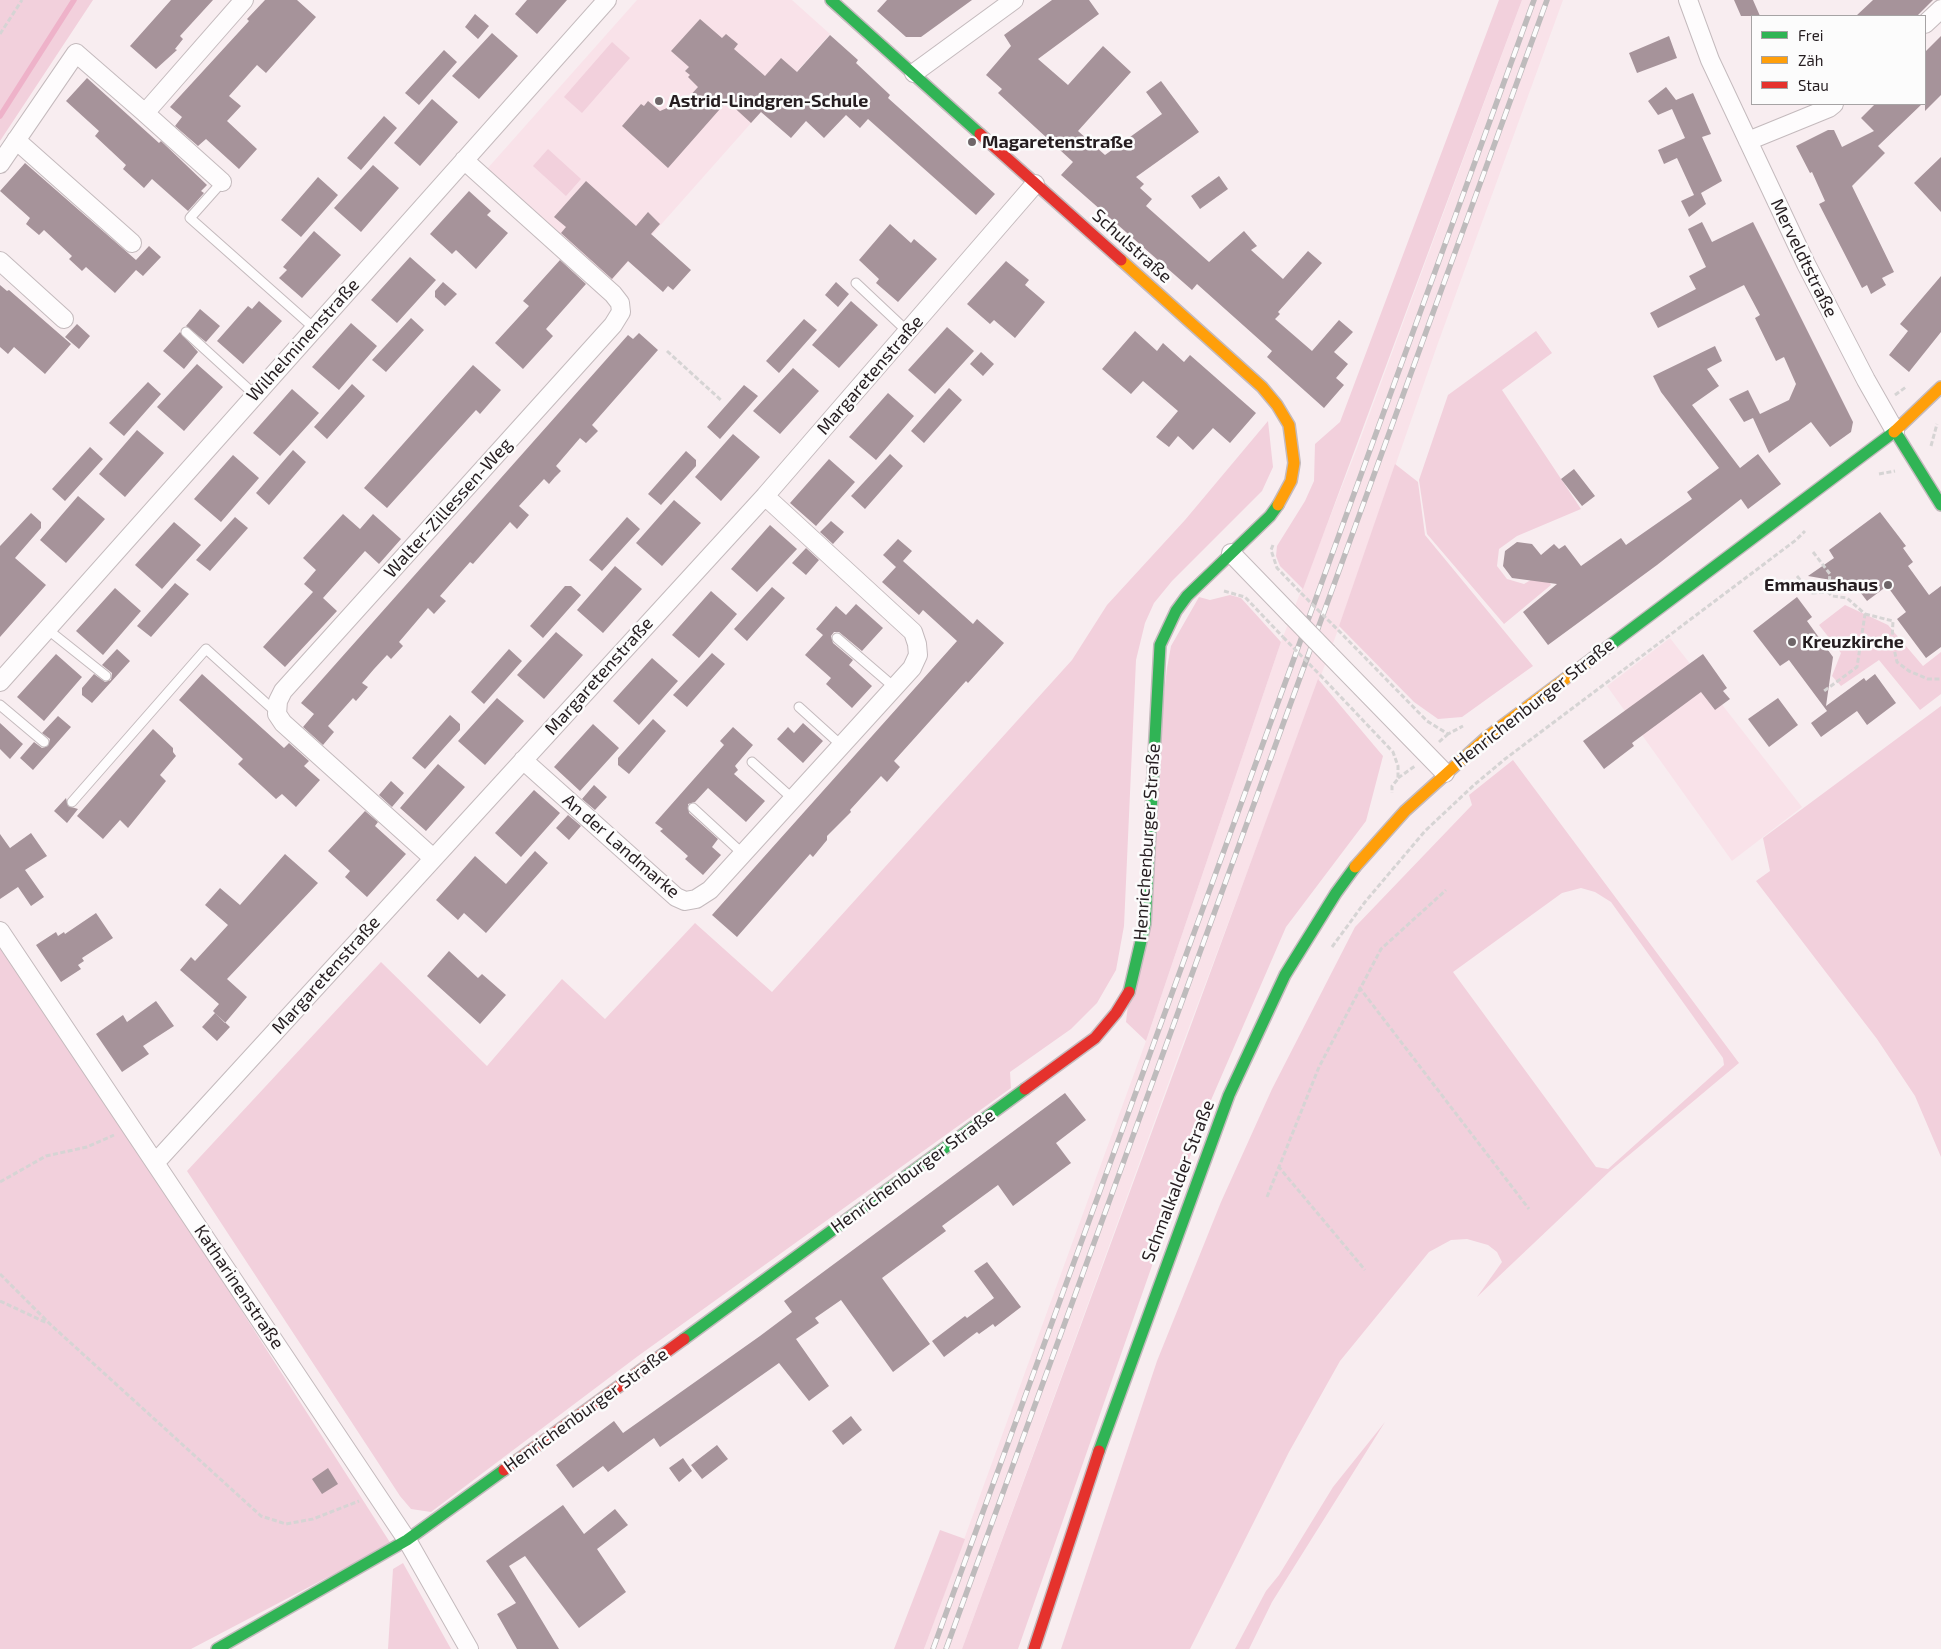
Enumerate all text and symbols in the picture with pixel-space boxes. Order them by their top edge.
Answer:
legend [1751,15,1926,105]
text: Frei [1798,26,1823,44]
text: Zäh [1798,51,1823,69]
text: Stau [1798,76,1829,94]
place label: Astrid-Lindgren-Schule [669,90,868,112]
marker: Astrid-Lindgren-Schule [653,95,665,107]
place label: Magaretenstraße [982,131,1133,153]
marker: Magaretenstraße [966,136,978,148]
street label: Merveldtstraße [1766,195,1842,321]
street label: Schulstraße [1088,205,1176,287]
street label: Wilhelminenstraße [242,274,364,406]
street label: Margaretenstraße [812,311,928,439]
street label: Walter-Zillessen-Weg [380,434,516,582]
place label: Emmaushaus [1764,574,1878,596]
marker: Emmaushaus [1882,579,1894,591]
street label: Margaretenstraße [540,613,658,739]
place label: Kreuzkirche [1802,631,1904,653]
street label: Henrichenburger Straße [1450,634,1618,772]
marker: Kreuzkirche [1786,636,1798,648]
street label: Henrichenburger Straße [1129,743,1165,941]
street label: An der Landmarke [558,789,684,903]
street label: Margaretenstraße [267,912,385,1038]
street label: Schmalkalder Straße [1137,1097,1219,1265]
street label: Henrichenburger Straße [827,1104,999,1238]
street label: Katharinenstraße [190,1221,288,1353]
street label: Henrichenburger Straße [500,1343,672,1477]

